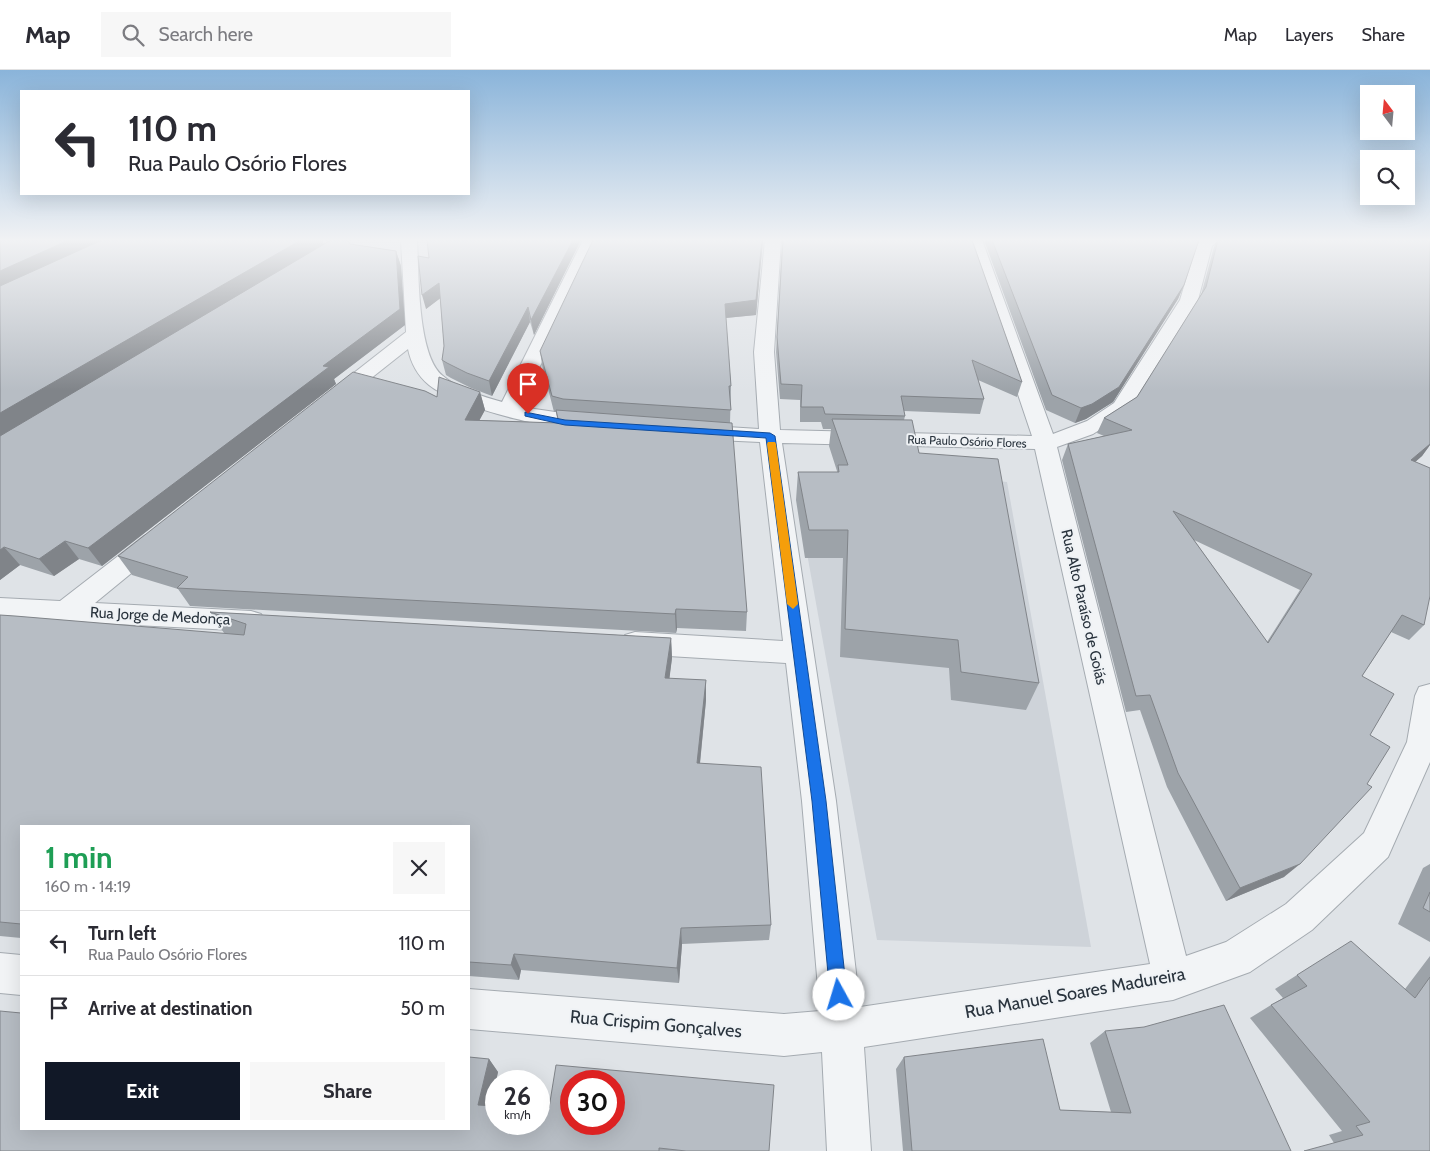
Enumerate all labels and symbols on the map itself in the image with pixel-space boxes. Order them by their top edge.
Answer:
north arrow [1360,85,1415,140]
pin [507,363,549,414]
street label: Rua Paulo Osório Flores [907,431,1027,451]
street label: Rua Alto Paraíso de Goiás [1057,527,1111,687]
street label: Rua Jorge de Medonça [89,603,231,629]
street label: Rua Manuel Soares Madureira [963,963,1187,1023]
position arrow [812,968,864,1020]
street label: Rua Crispim Gonçalves [569,1006,743,1042]
speed limit sign: 30 [560,1070,625,1135]

